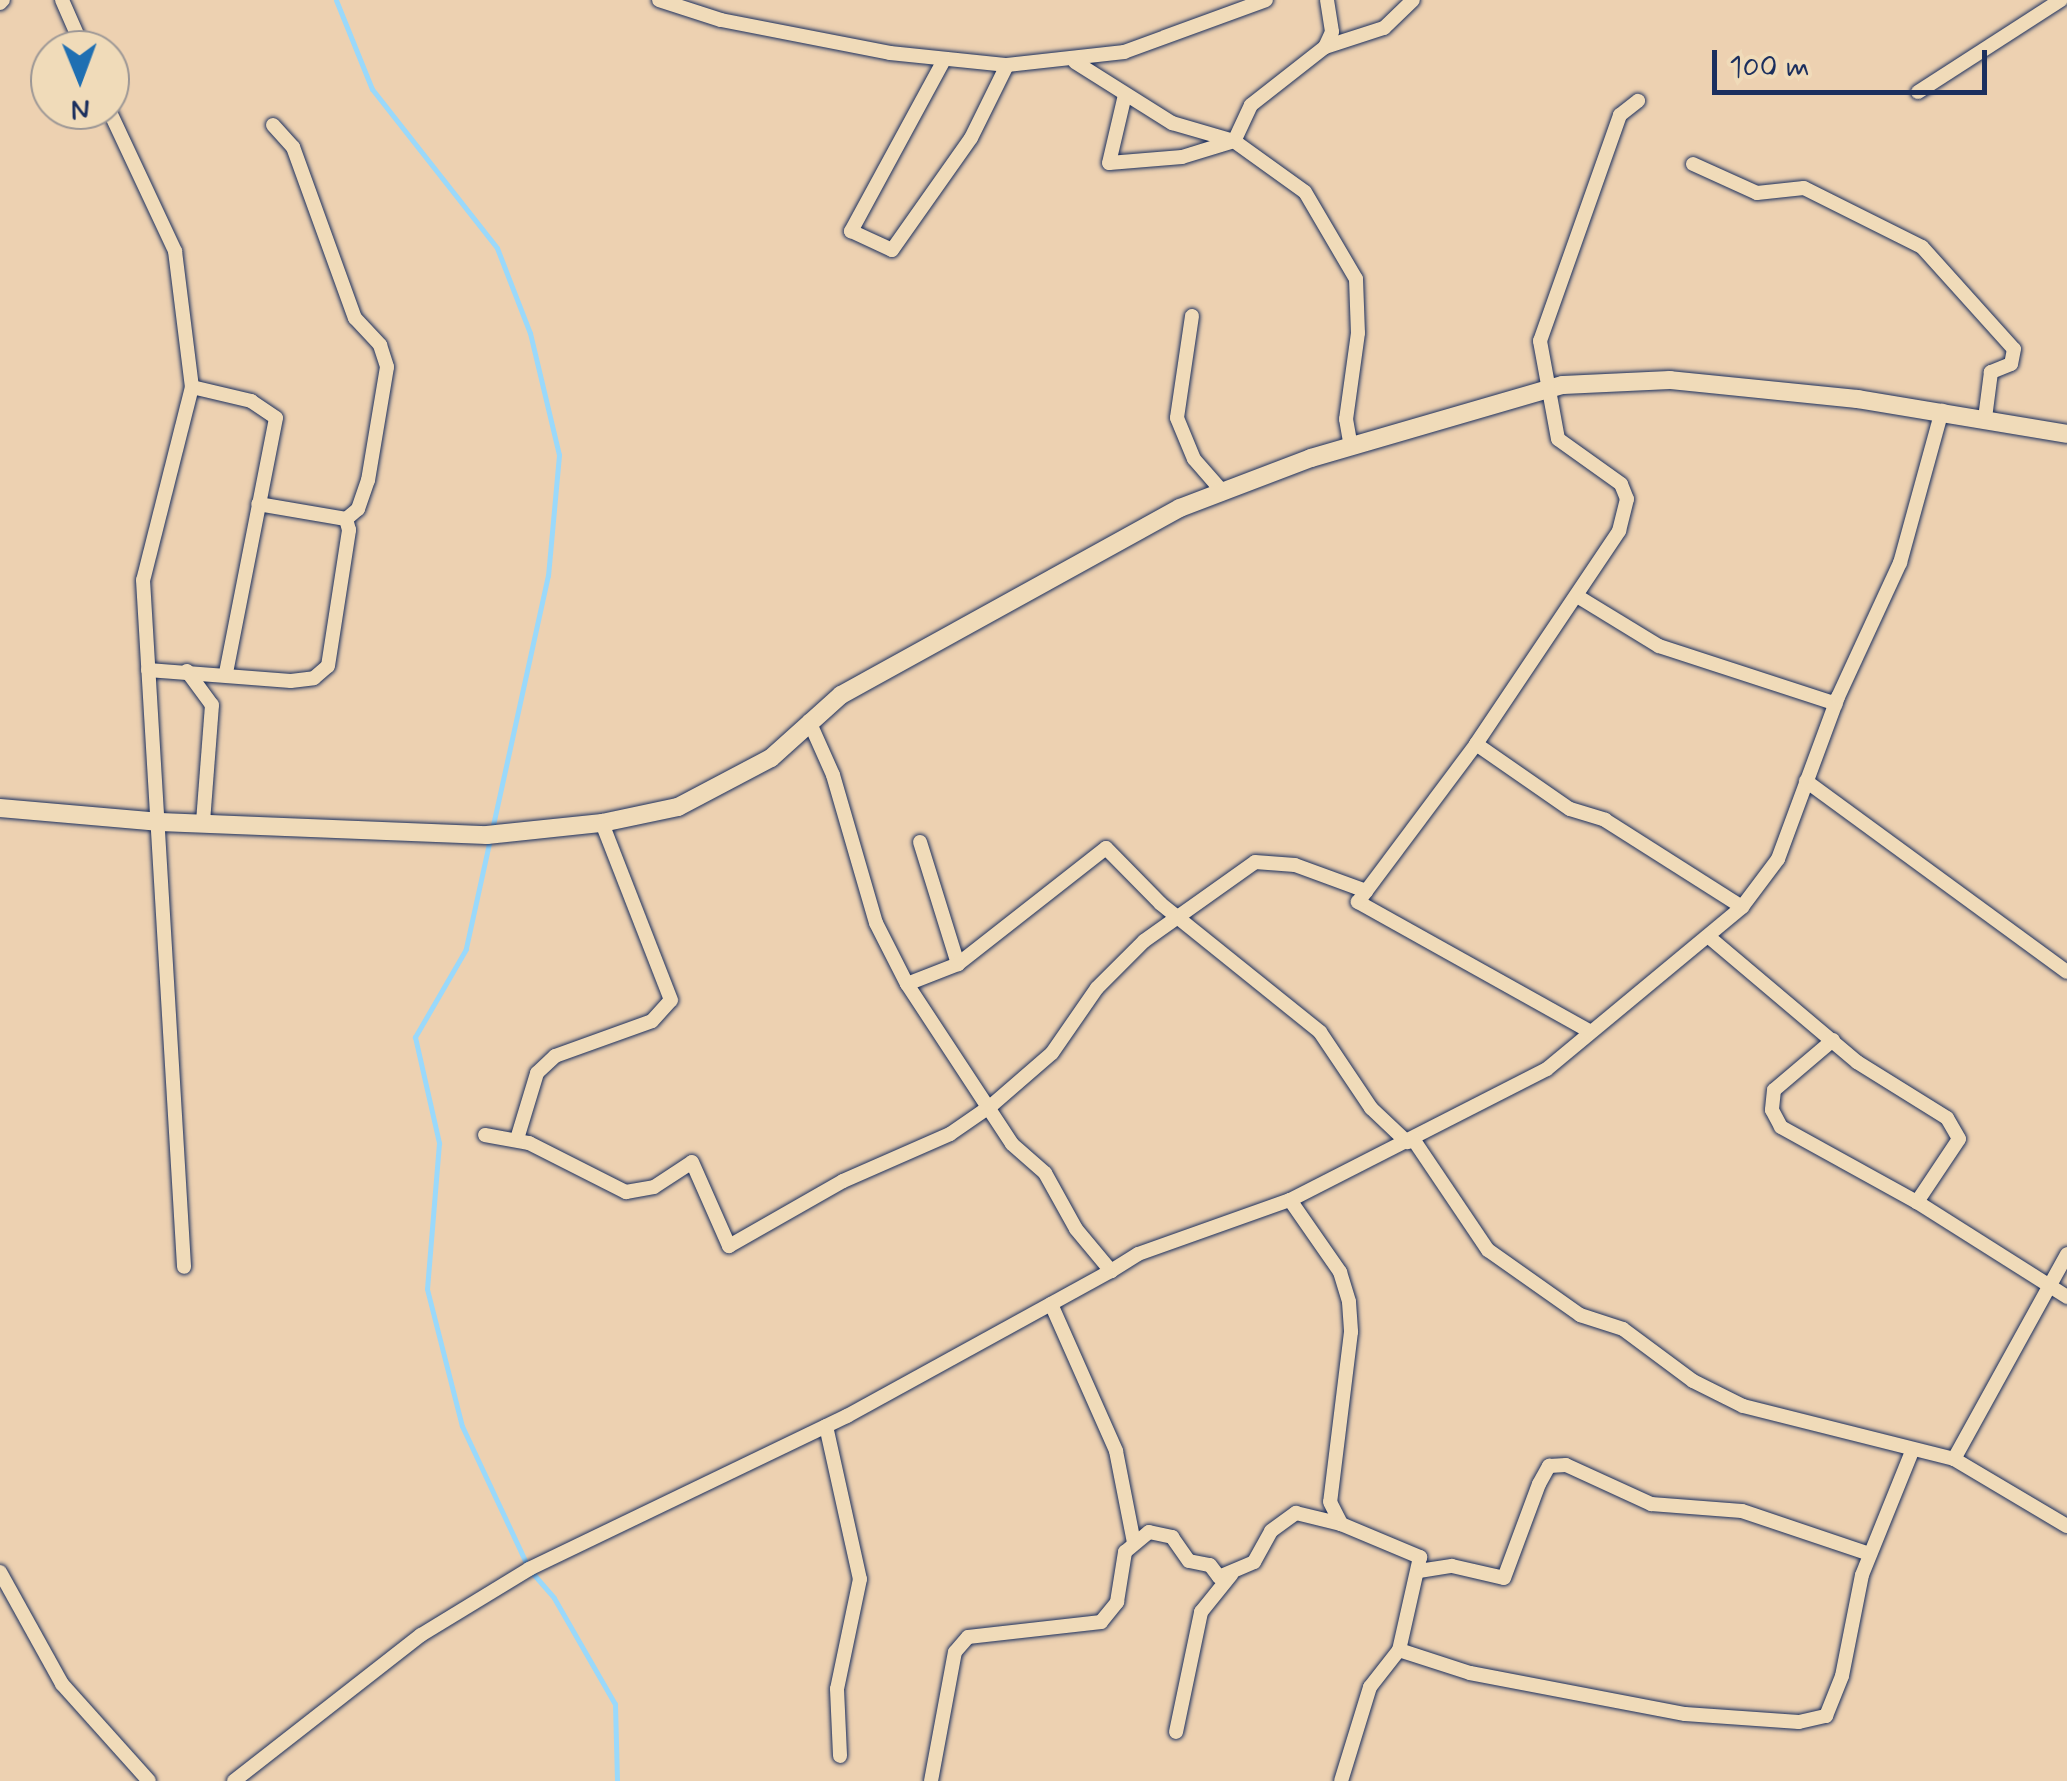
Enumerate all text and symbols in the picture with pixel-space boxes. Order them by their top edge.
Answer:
north arrow [30,30,130,130]
scale bar [1717,30,1992,92]
text: 100 m [1729,48,1810,87]
text: N [71,90,90,127]

